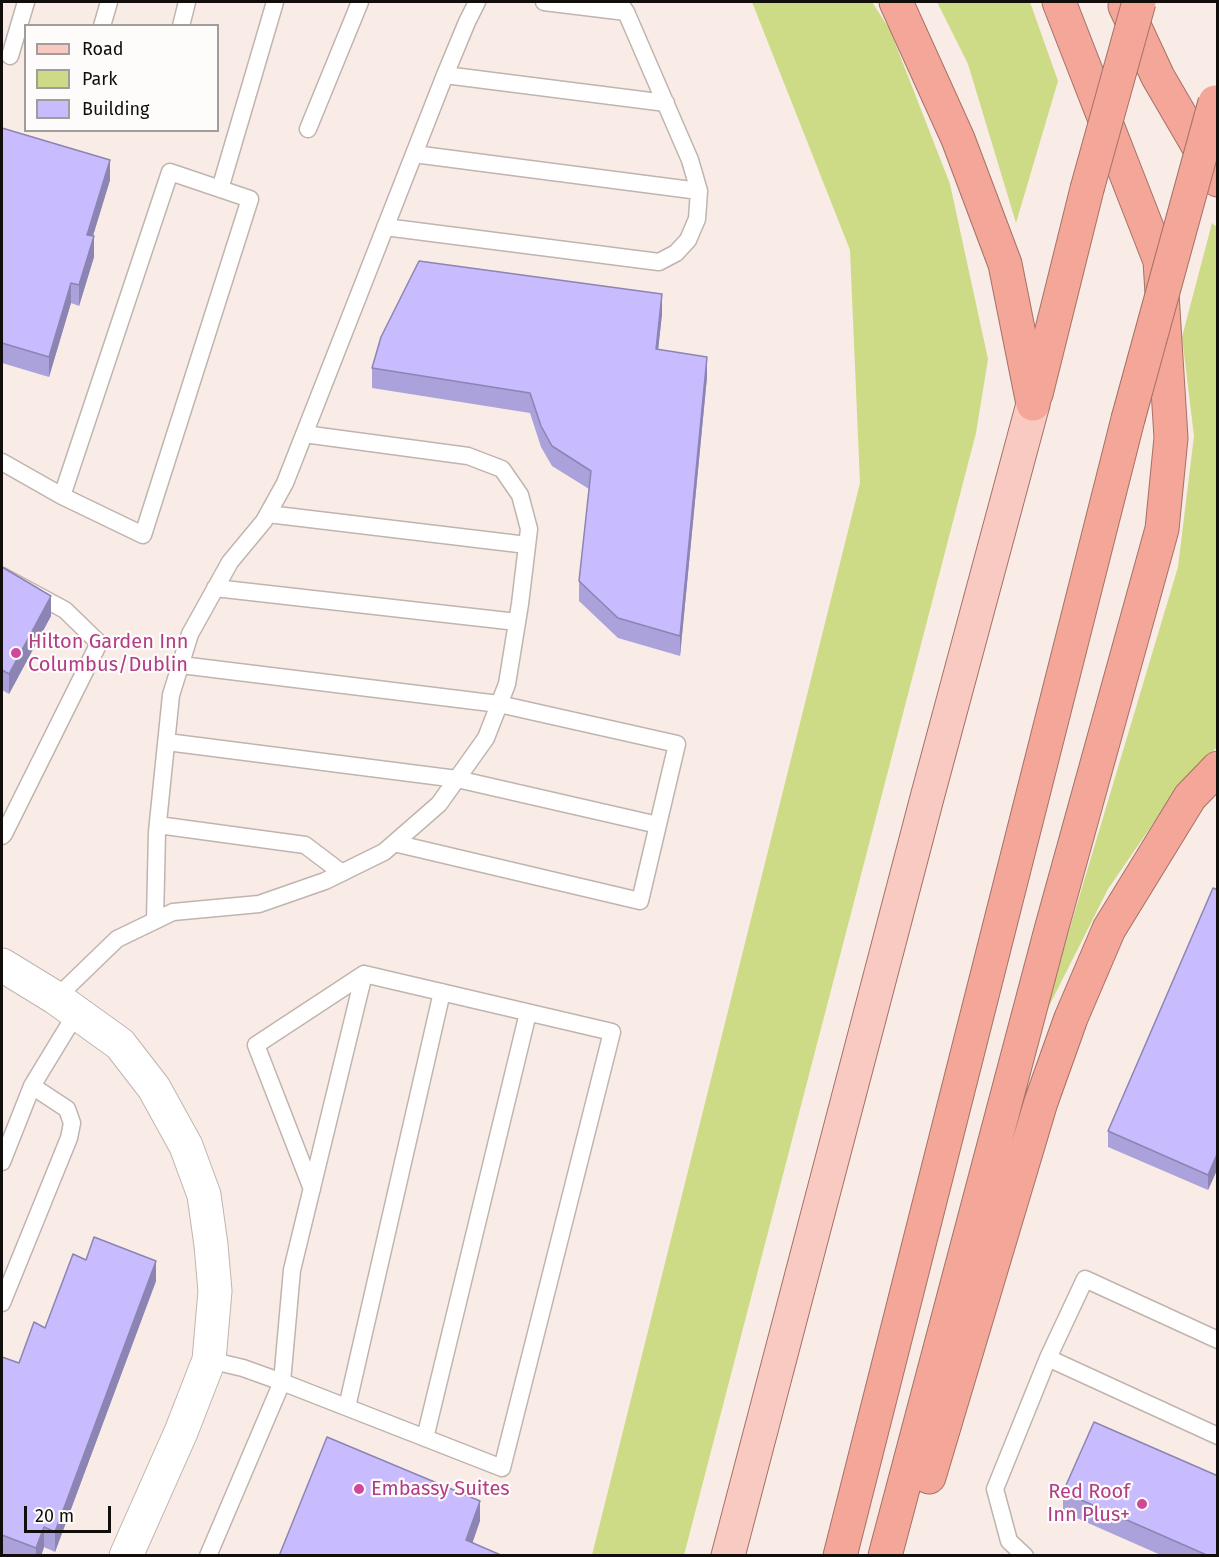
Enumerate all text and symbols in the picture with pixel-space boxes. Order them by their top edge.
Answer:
legend [24,24,219,132]
text: Road [82,38,124,60]
text: Park [82,68,117,90]
text: Building [82,98,149,120]
place label: Hilton Garden Inn Columbus/Dublin [28,630,189,677]
marker: Hilton Garden Inn Columbus/Dublin [9,646,23,660]
place label: Embassy Suites [371,1477,510,1501]
place label: Red Roof Inn Plus+ [1047,1480,1130,1527]
marker: Embassy Suites [352,1482,366,1496]
scale bar [27,1494,114,1532]
marker: Red Roof Inn Plus+ [1135,1497,1149,1511]
text: 20 m [35,1505,74,1527]

